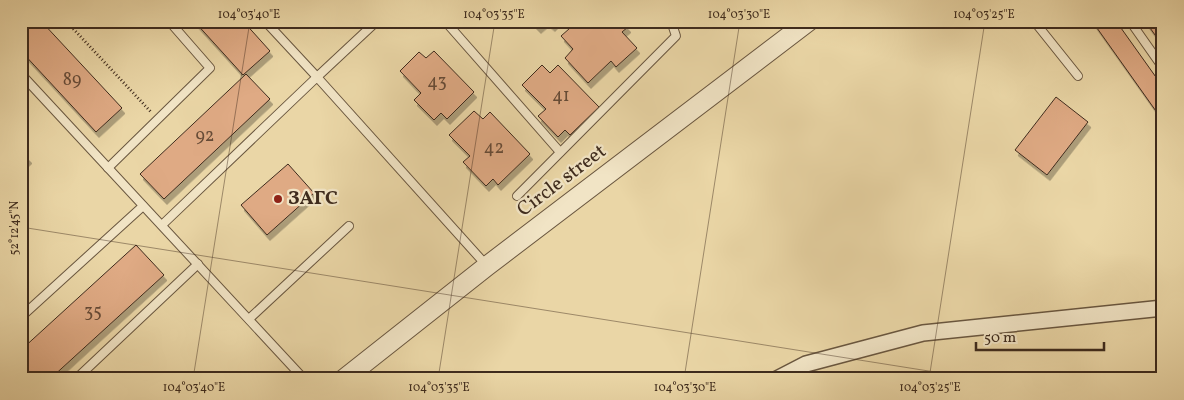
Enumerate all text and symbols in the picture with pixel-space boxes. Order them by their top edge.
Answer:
text: 104°03'40"E [218,7,280,23]
text: 104°03'35"E [463,7,525,23]
text: 104°03'30"E [708,7,770,23]
text: 104°03'25"E [953,7,1015,23]
house number: 89 [63,68,81,93]
house number: 43 [427,70,447,95]
house number: 41 [552,84,570,109]
house number: 92 [195,124,215,149]
house number: 42 [484,136,504,161]
street label: Circle street [512,138,612,224]
place label: ЗАГС [288,185,338,213]
marker: ЗАГС [272,193,284,205]
text: 52°12'45"N [7,201,23,255]
house number: 35 [84,300,102,325]
scale bar [976,320,1104,352]
text: 50 m [984,328,1016,349]
text: 104°03'40"E [163,380,225,396]
text: 104°03'35"E [408,380,470,396]
text: 104°03'30"E [654,380,716,396]
text: 104°03'25"E [899,380,961,396]

